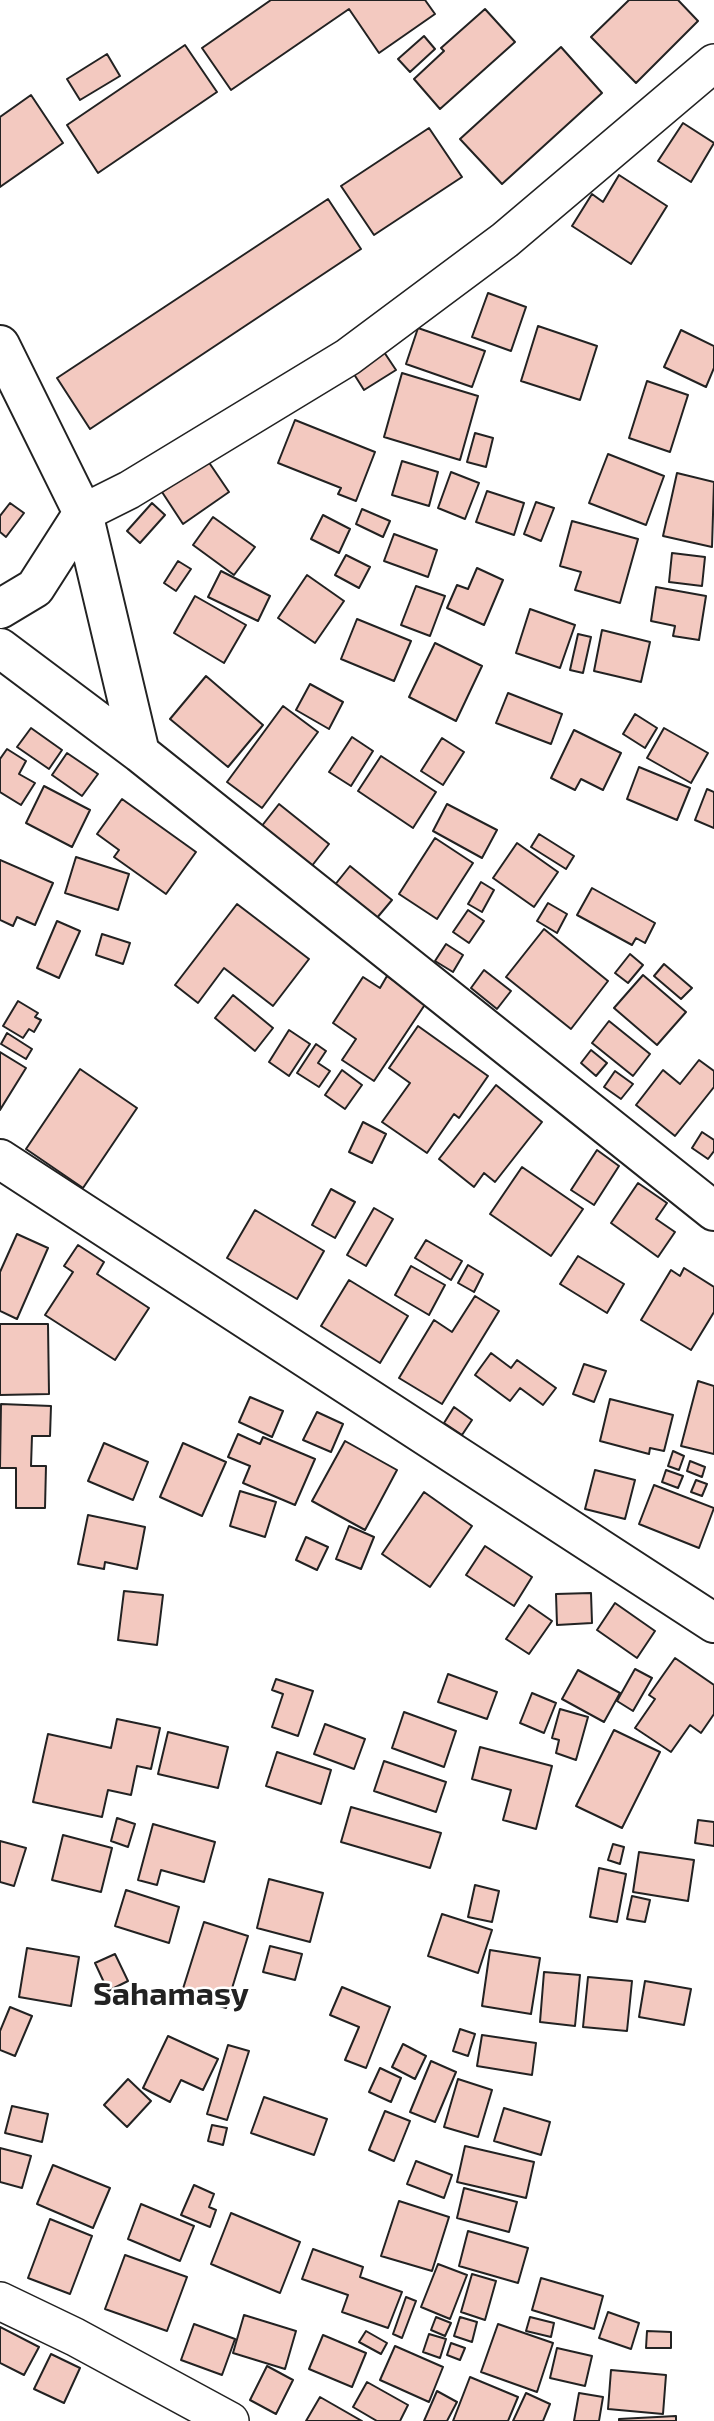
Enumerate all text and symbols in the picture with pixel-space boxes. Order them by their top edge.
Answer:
district label: Sahamasy [93,1975,249,2013]

